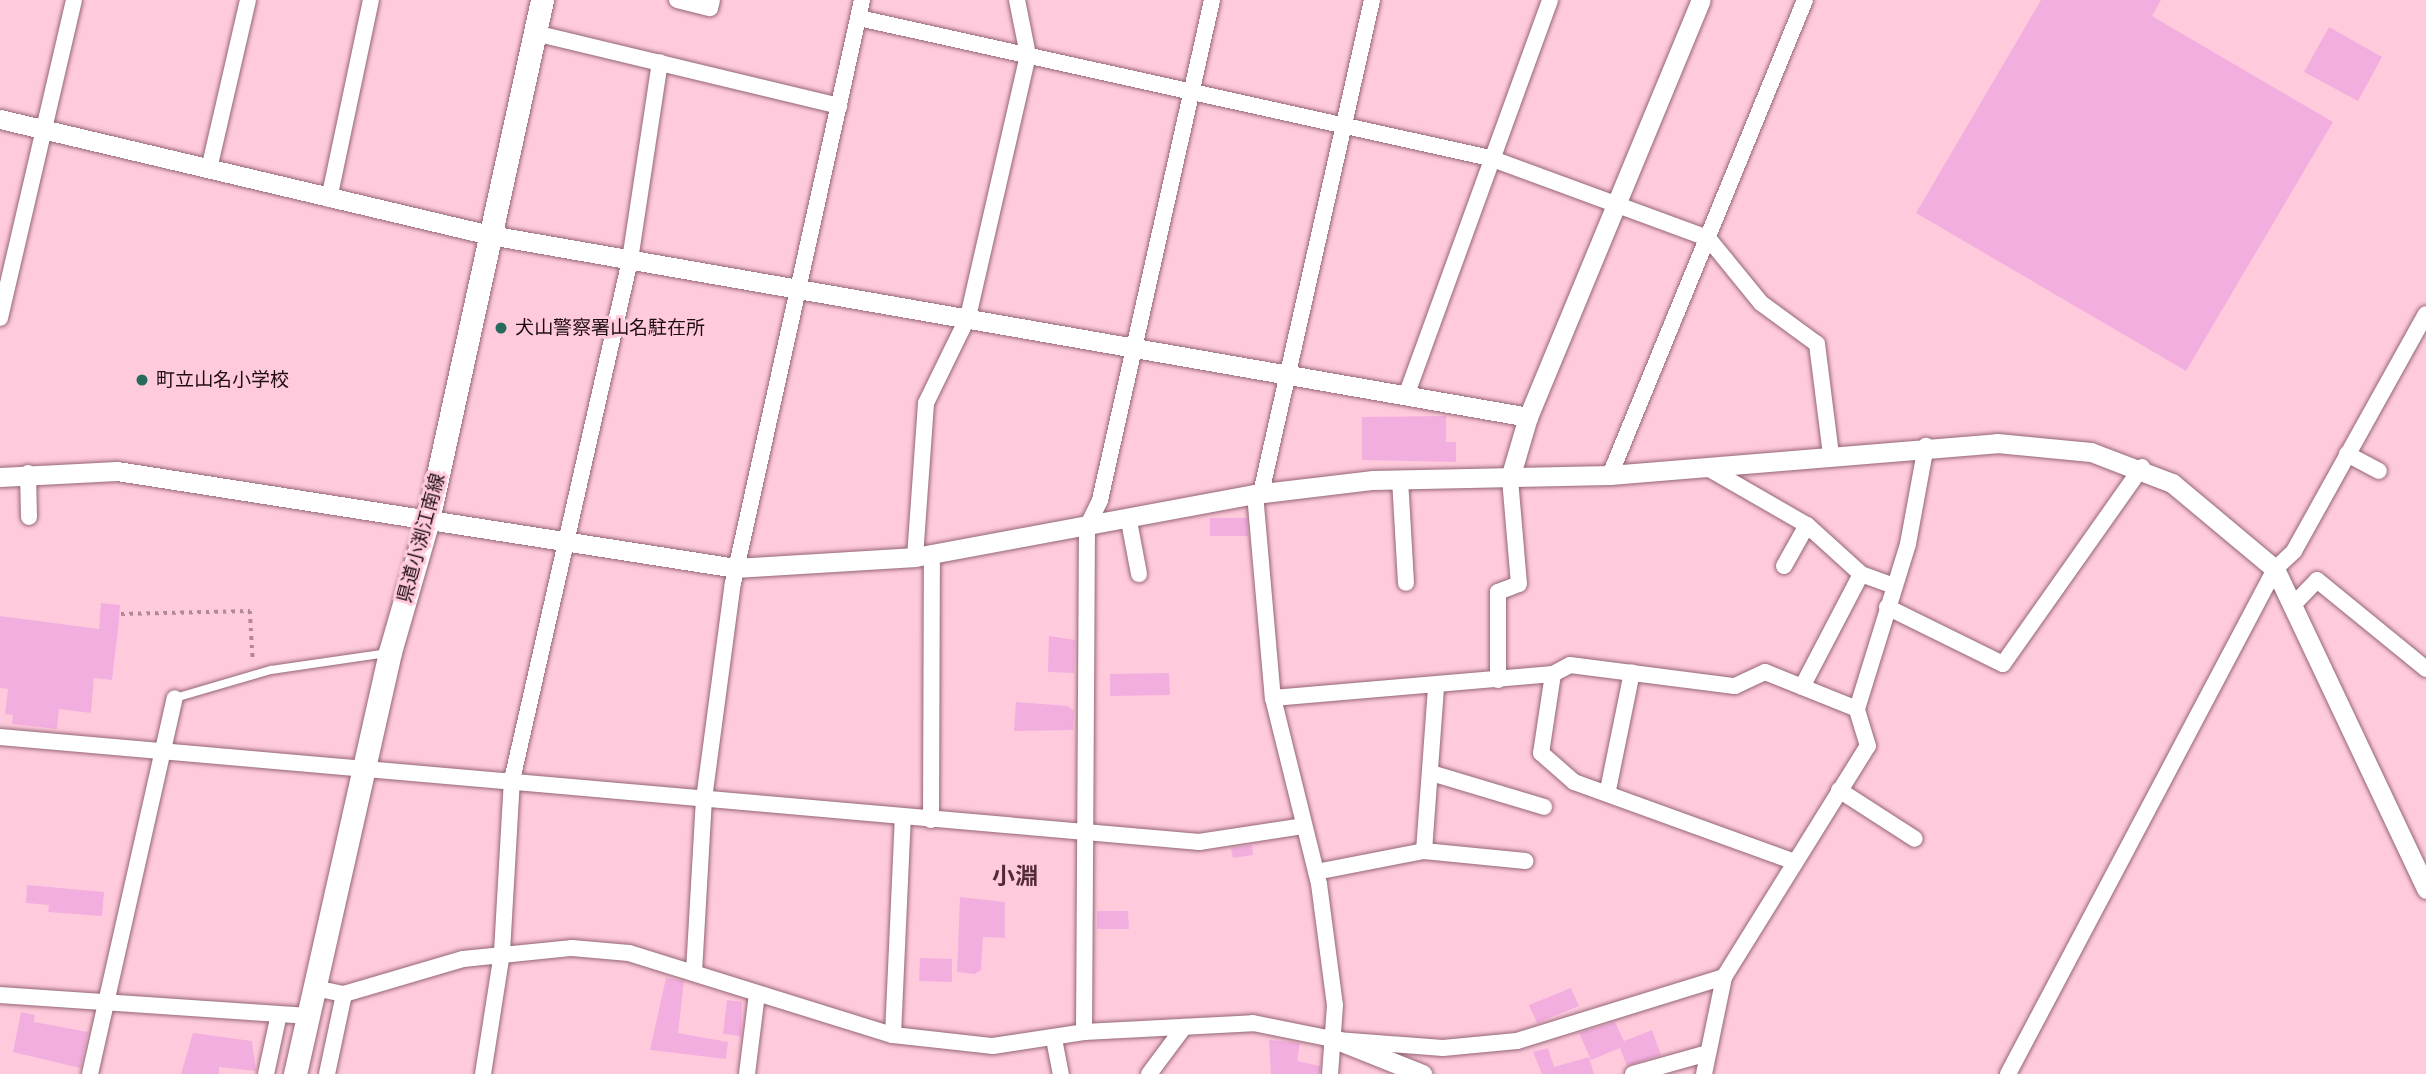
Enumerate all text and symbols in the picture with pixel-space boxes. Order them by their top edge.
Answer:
place label: 犬山警察署山名駐在所 [515,317,705,339]
marker: 犬山警察署山名駐在所 [493,320,509,336]
place label: 町立山名小学校 [156,369,289,391]
marker: 町立山名小学校 [134,372,150,388]
street label: 県道小渕江南線 [393,471,449,605]
district label: 小淵 [992,862,1038,890]

